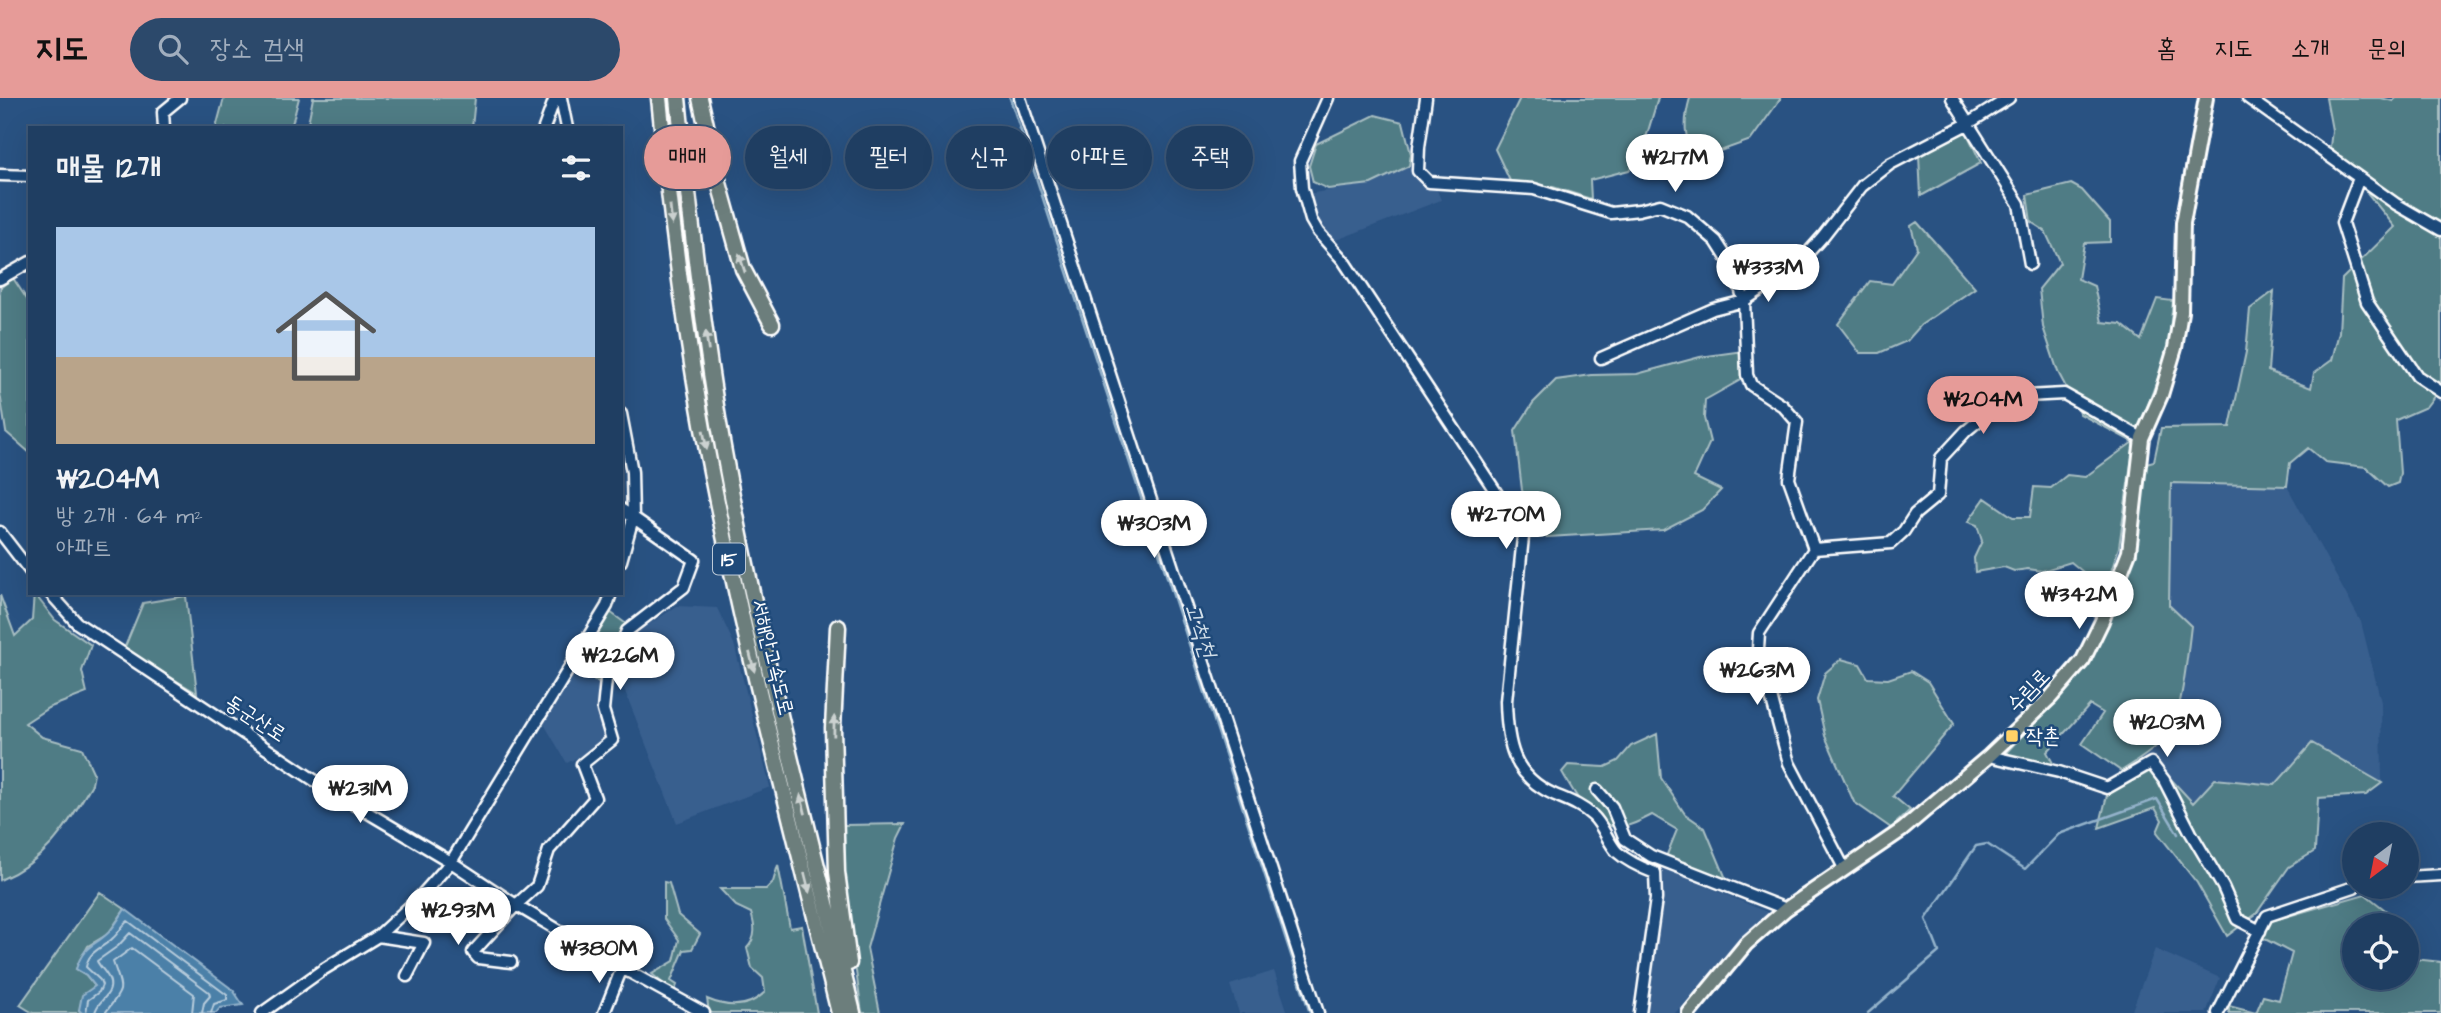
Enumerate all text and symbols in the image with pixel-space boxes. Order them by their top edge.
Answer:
search box [130,18,620,81]
text: 지도 [35,26,88,72]
icon: search [154,30,192,68]
text: 장소 검색 [210,31,304,67]
text: 홈 [2157,32,2176,66]
text: 지도 [2214,32,2253,66]
text: 소개 [2291,32,2329,66]
text: 문의 [2367,32,2406,66]
chip: 매매 [644,126,731,189]
chip: 월세 [745,126,831,189]
chip: 필터 [845,126,932,189]
chip: 신규 [946,126,1033,189]
chip: 아파트 [1047,126,1152,189]
chip: 주택 [1166,126,1253,189]
pin: ₩217M [1626,134,1724,194]
text: ₩217M [1642,141,1708,173]
text: 매물 12개 [56,147,161,189]
icon: filters [557,149,595,187]
one-way arrow [666,204,677,226]
pin: ₩333M [1719,244,1817,304]
text: ₩333M [1732,251,1804,283]
one-way arrow [736,253,747,274]
icon: home [263,273,389,399]
one-way arrow [701,330,712,352]
pin: ₩204M [1934,376,2032,436]
text: ₩204M [1943,383,2023,415]
one-way arrow [700,429,711,451]
text: ₩204M [56,458,160,500]
pin: ₩270M [1457,491,1555,551]
text: ₩270M [1467,498,1545,530]
text: 방 2개 · 64 m² [56,500,203,532]
pin: ₩303M [1105,500,1203,560]
text: ₩303M [1117,507,1191,539]
text: 아파트 [56,532,112,564]
road number: 15 [713,544,745,574]
pin: ₩342M [2030,572,2128,631]
text: ₩342M [2041,578,2117,610]
street label: 서해안고속도로 [744,596,801,718]
water label: 고척천 [1176,599,1225,664]
pin: ₩226M [571,632,669,692]
text: ₩226M [582,639,658,671]
pin: ₩263M [1708,648,1806,707]
one-way arrow [747,651,758,673]
text: ₩263M [1719,654,1795,686]
street label: 수림로 [2000,662,2056,719]
street label: 동군산로 [219,688,292,749]
pin: ₩203M [2118,700,2216,759]
text: ₩203M [2129,706,2205,738]
one-way arrow [828,714,840,736]
place label: 작촌 [2026,722,2060,751]
marker: 작촌 [2004,728,2020,744]
pin: ₩231M [311,766,409,825]
text: ₩231M [328,772,392,804]
one-way arrow [797,793,808,815]
north arrow [2342,822,2418,900]
map controls [2342,822,2419,990]
one-way arrow [802,872,813,894]
pin: ₩293M [409,888,507,947]
text: ₩293M [421,894,495,926]
button: locate [2342,913,2419,990]
pin: ₩380M [550,926,648,985]
text: ₩380M [560,932,638,964]

